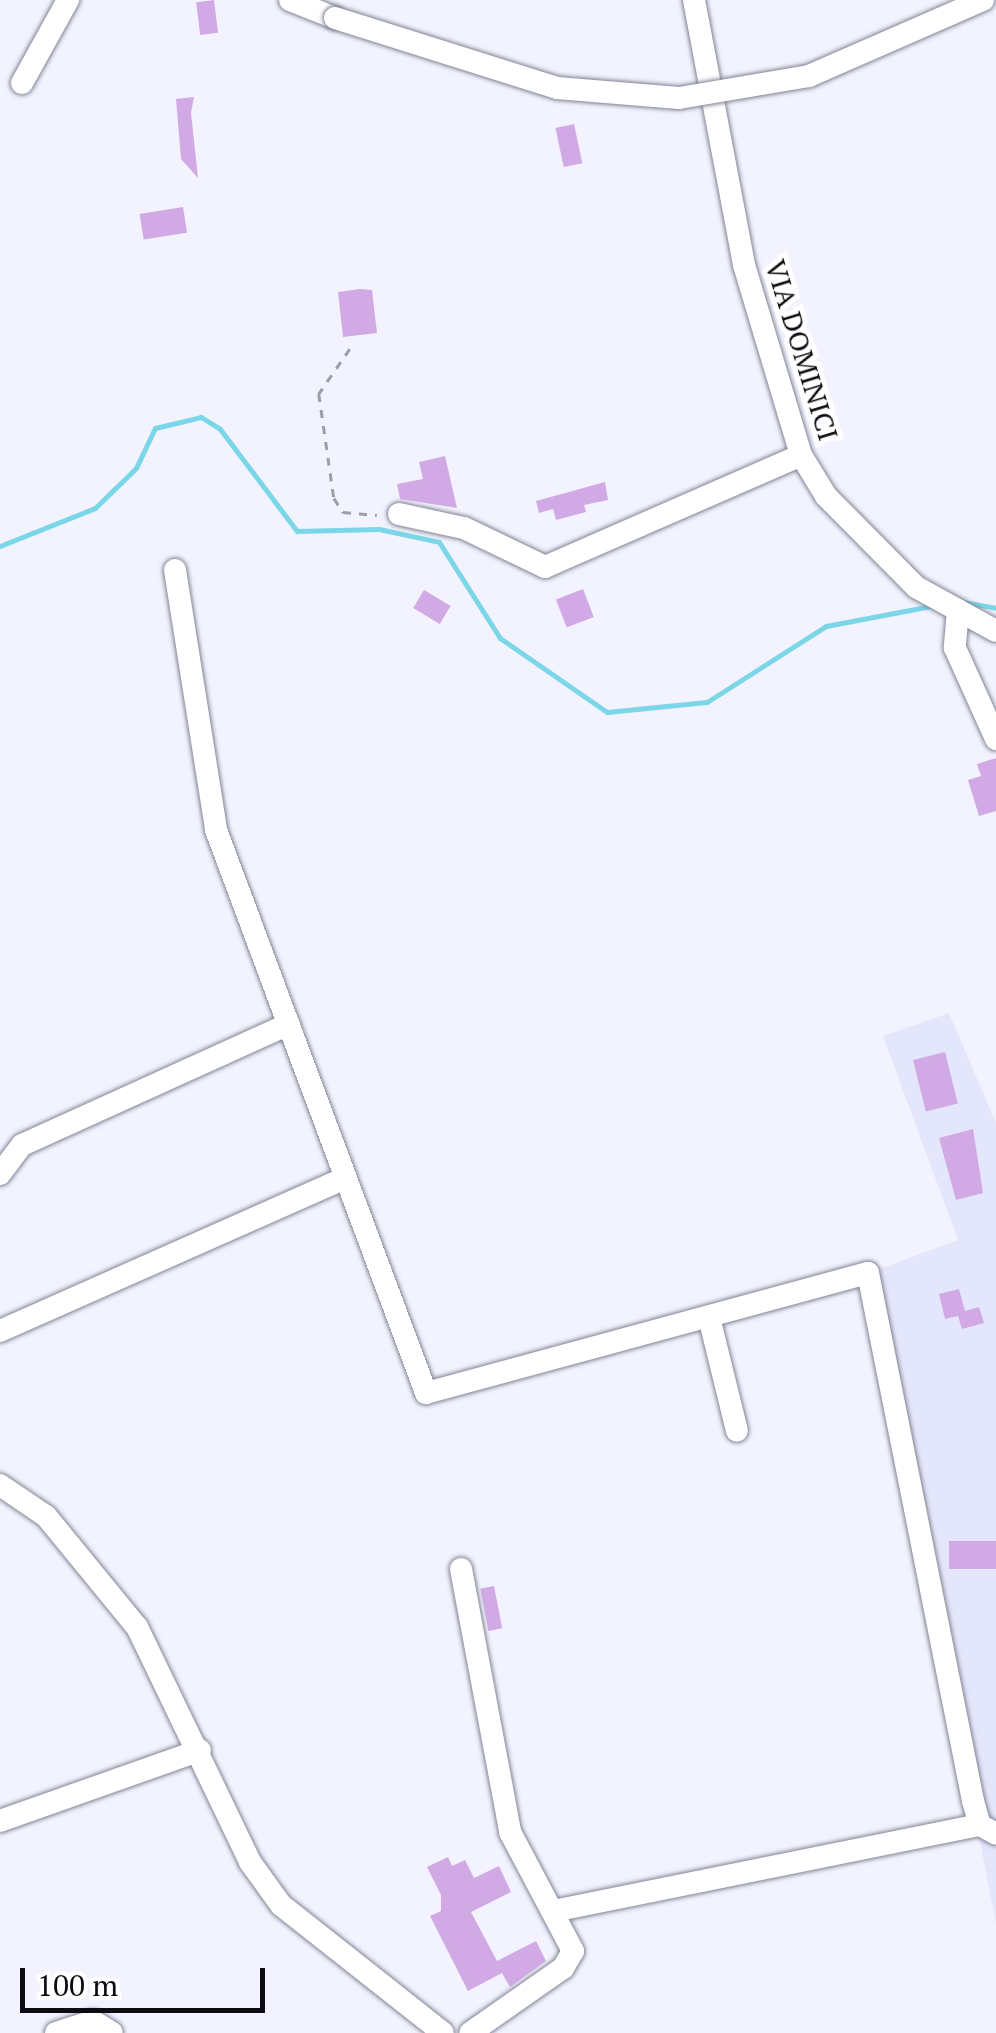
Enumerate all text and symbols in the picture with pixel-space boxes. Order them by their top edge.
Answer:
street label: VIA DOMINICI [758,255,846,445]
scale bar [25,1948,270,2010]
text: 100 m [37,1965,118,2005]

